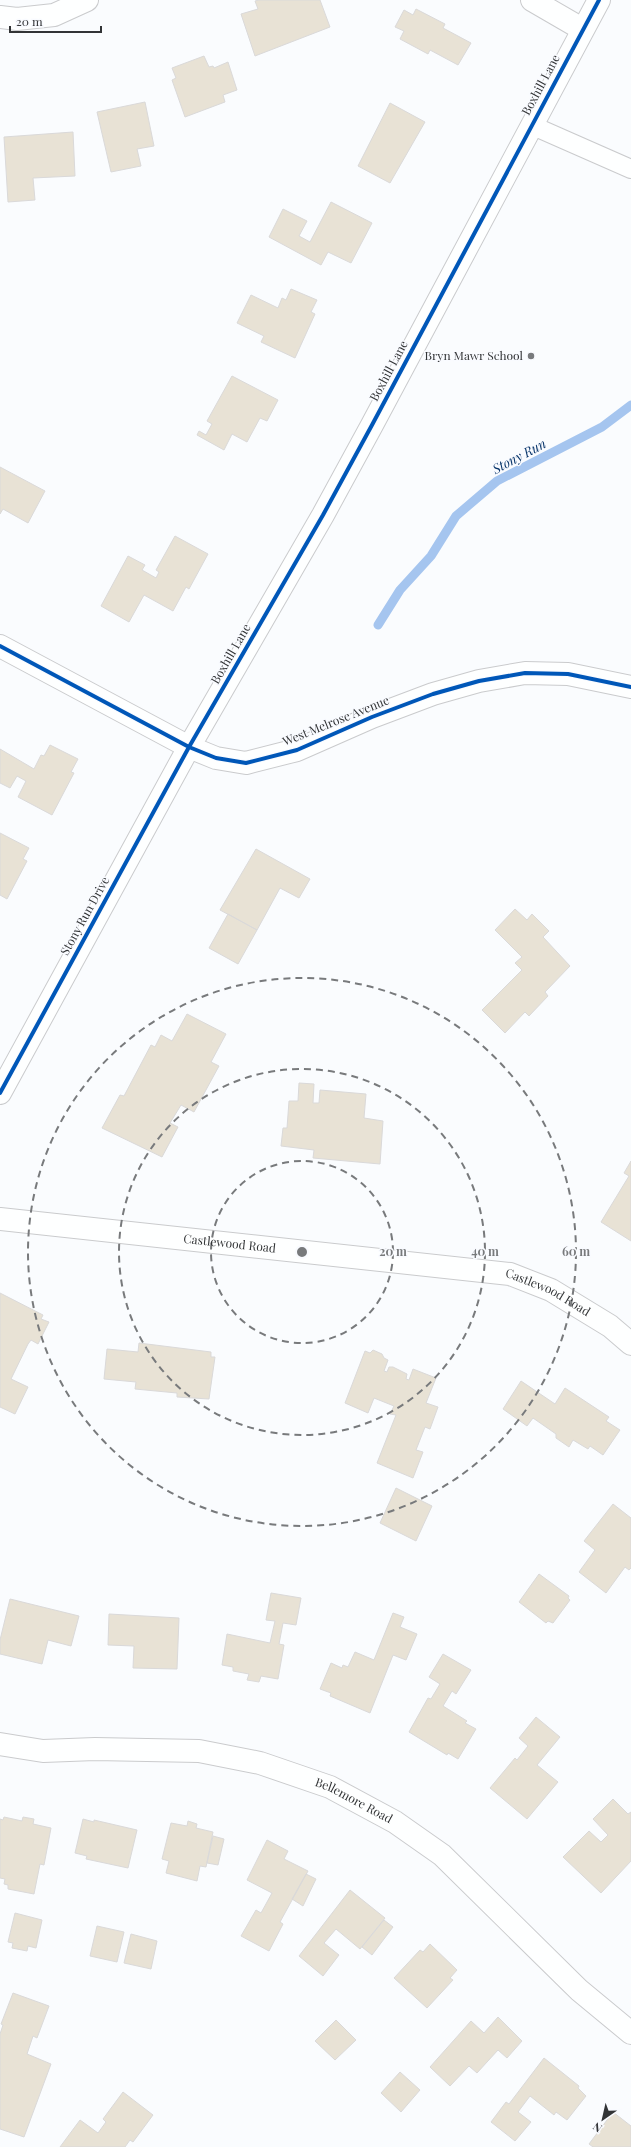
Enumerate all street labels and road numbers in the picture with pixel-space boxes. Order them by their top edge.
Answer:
street label: Boxhill Lane [517,51,563,118]
street label: Boxhill Lane [365,337,411,404]
street label: Boxhill Lane [207,621,254,686]
street label: West Melrose Avenue [279,691,391,749]
street label: Stony Run Drive [56,873,112,958]
street label: Castlewood Road [183,1230,277,1256]
street label: Castlewood Road [505,1265,594,1319]
street label: Bellemore Road [313,1774,396,1826]

